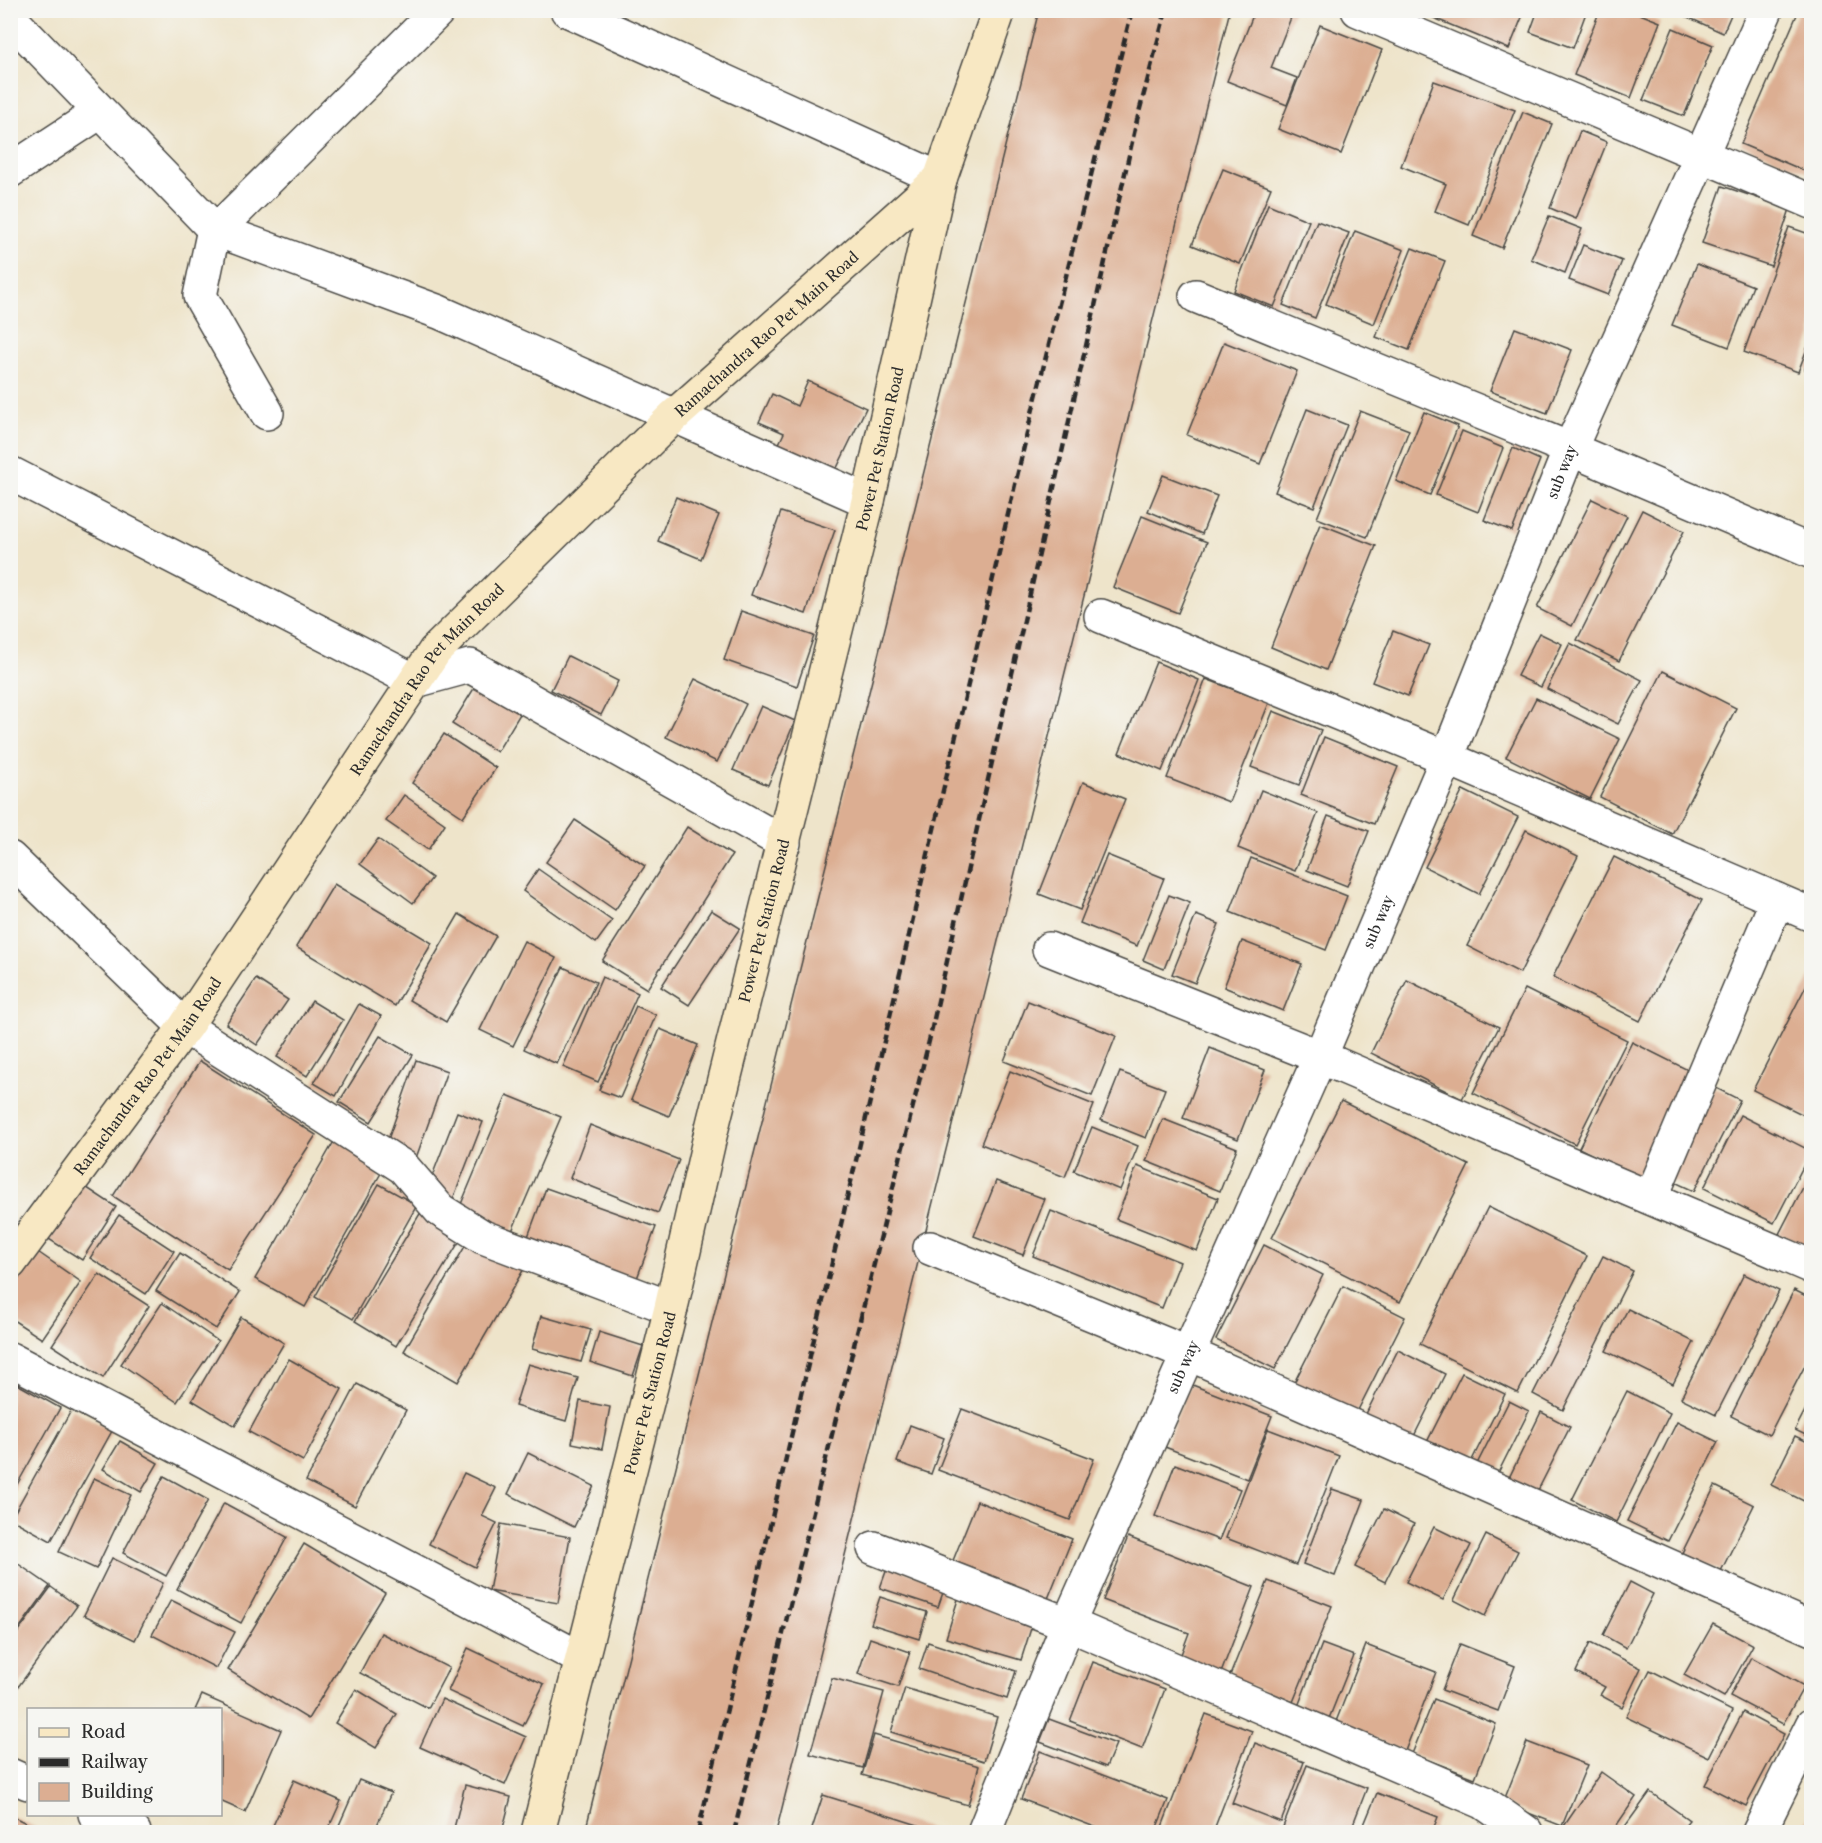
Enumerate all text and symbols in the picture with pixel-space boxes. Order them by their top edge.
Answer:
street label: Ramachandra Rao Pet Main Road [670,247,862,421]
street label: Power Pet Station Road [851,365,907,533]
street label: sub way [1542,441,1581,501]
street label: Ramachandra Rao Pet Main Road [346,579,508,779]
street label: Power Pet Station Road [734,837,793,1004]
street label: sub way [1358,891,1398,951]
street label: Ramachandra Rao Pet Main Road [69,973,225,1179]
street label: Power Pet Station Road [620,1309,679,1477]
street label: sub way [1162,1336,1203,1396]
legend [27,1708,222,1816]
text: Road [81,1721,126,1743]
text: Railway [81,1751,149,1773]
text: Building [81,1781,153,1803]

